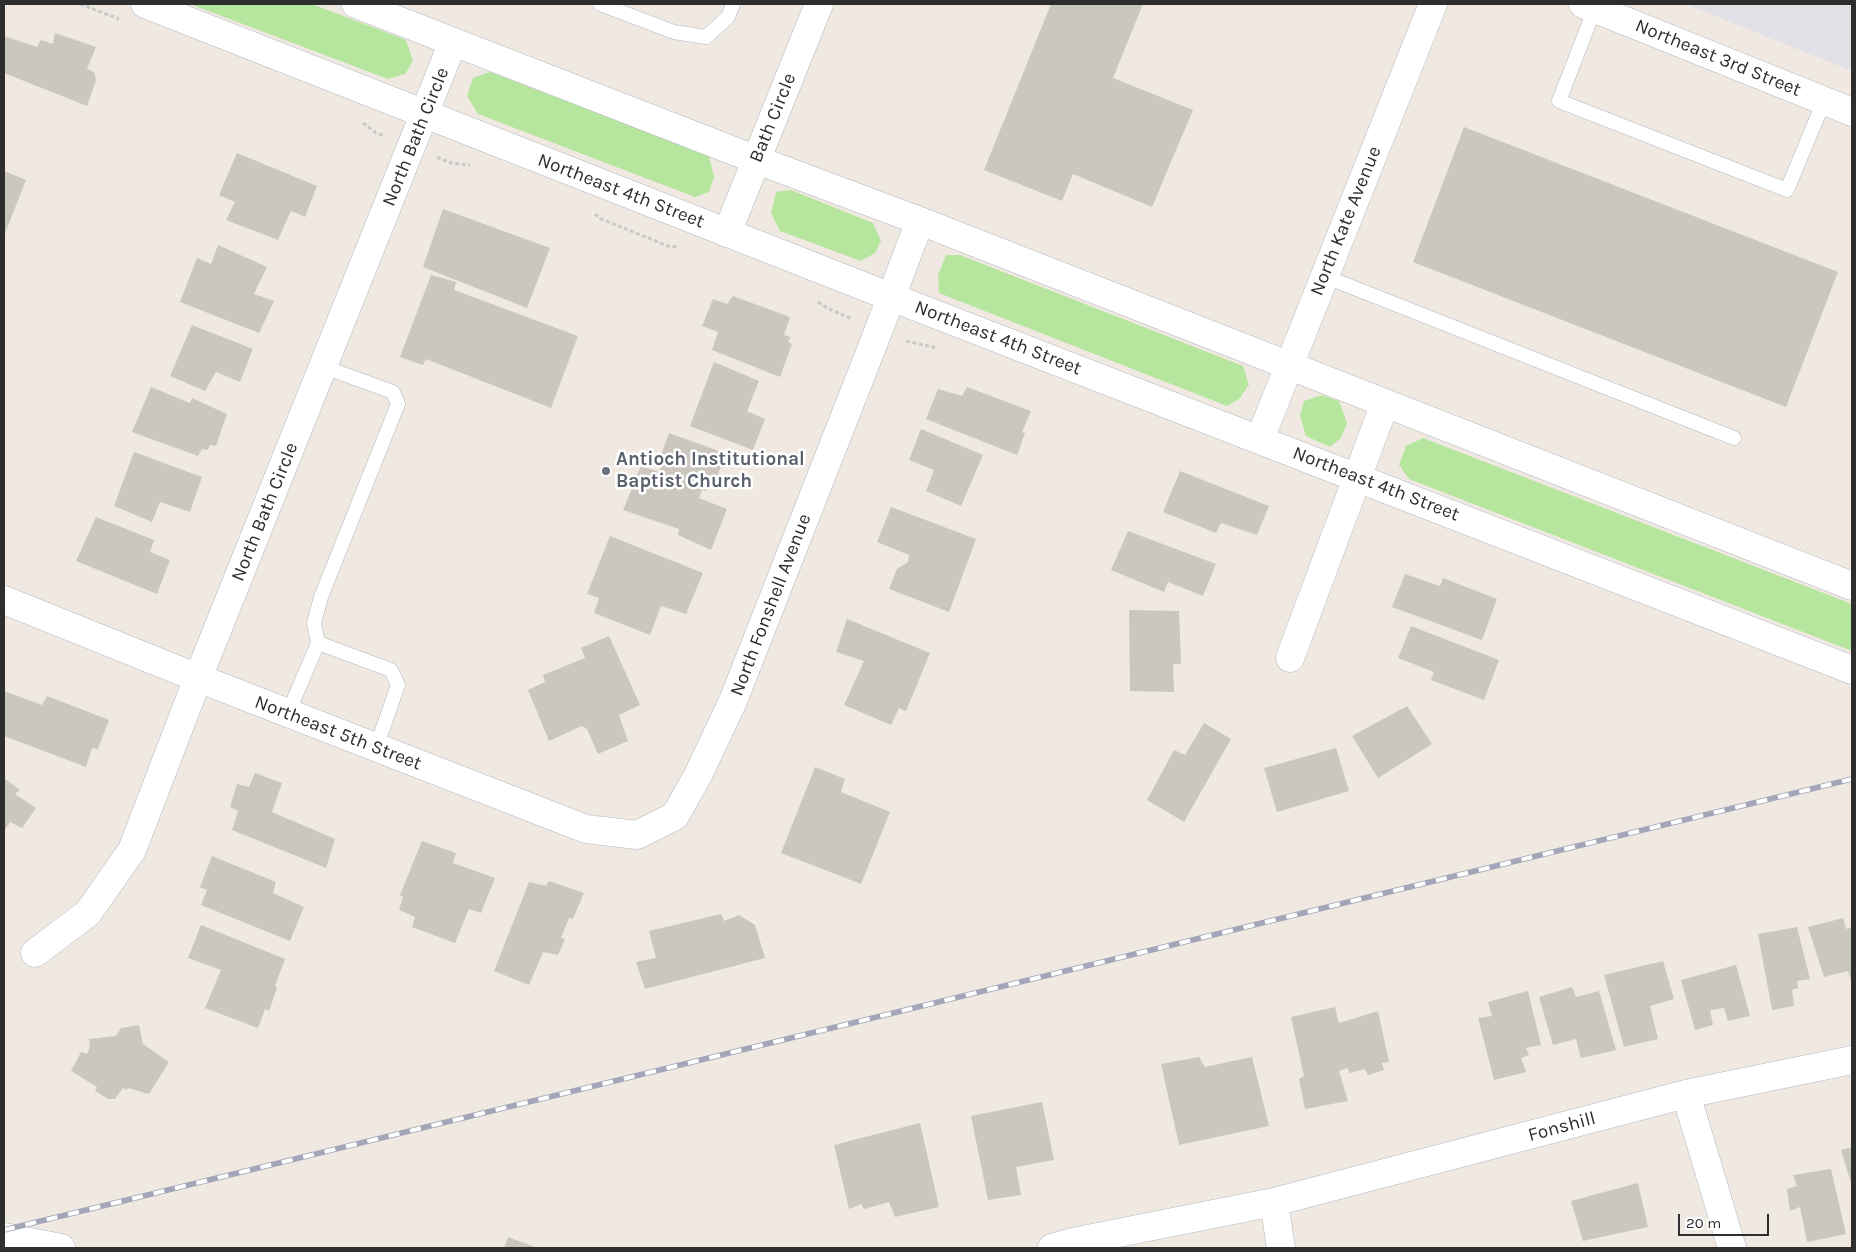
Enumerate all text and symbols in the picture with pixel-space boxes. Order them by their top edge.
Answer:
street label: Northeast 3rd Street [1632,14,1804,102]
street label: North Bath Circle [378,64,454,210]
street label: Bath Circle [745,70,801,166]
street label: North Kate Avenue [1306,143,1386,299]
street label: Northeast 4th Street [534,149,708,233]
street label: Northeast 4th Street [911,296,1085,380]
street label: North Bath Circle [227,439,303,585]
street label: Northeast 4th Street [1289,442,1463,526]
place label: Antioch Institutional Baptist Church [616,449,805,493]
marker: Antioch Institutional Baptist Church [600,465,612,477]
street label: North Fonshell Avenue [726,511,816,699]
street label: Northeast 5th Street [251,691,425,775]
street label: Fonshill [1526,1107,1598,1147]
scale bar [1681,1204,1772,1236]
text: 20 m [1686,1214,1721,1232]

